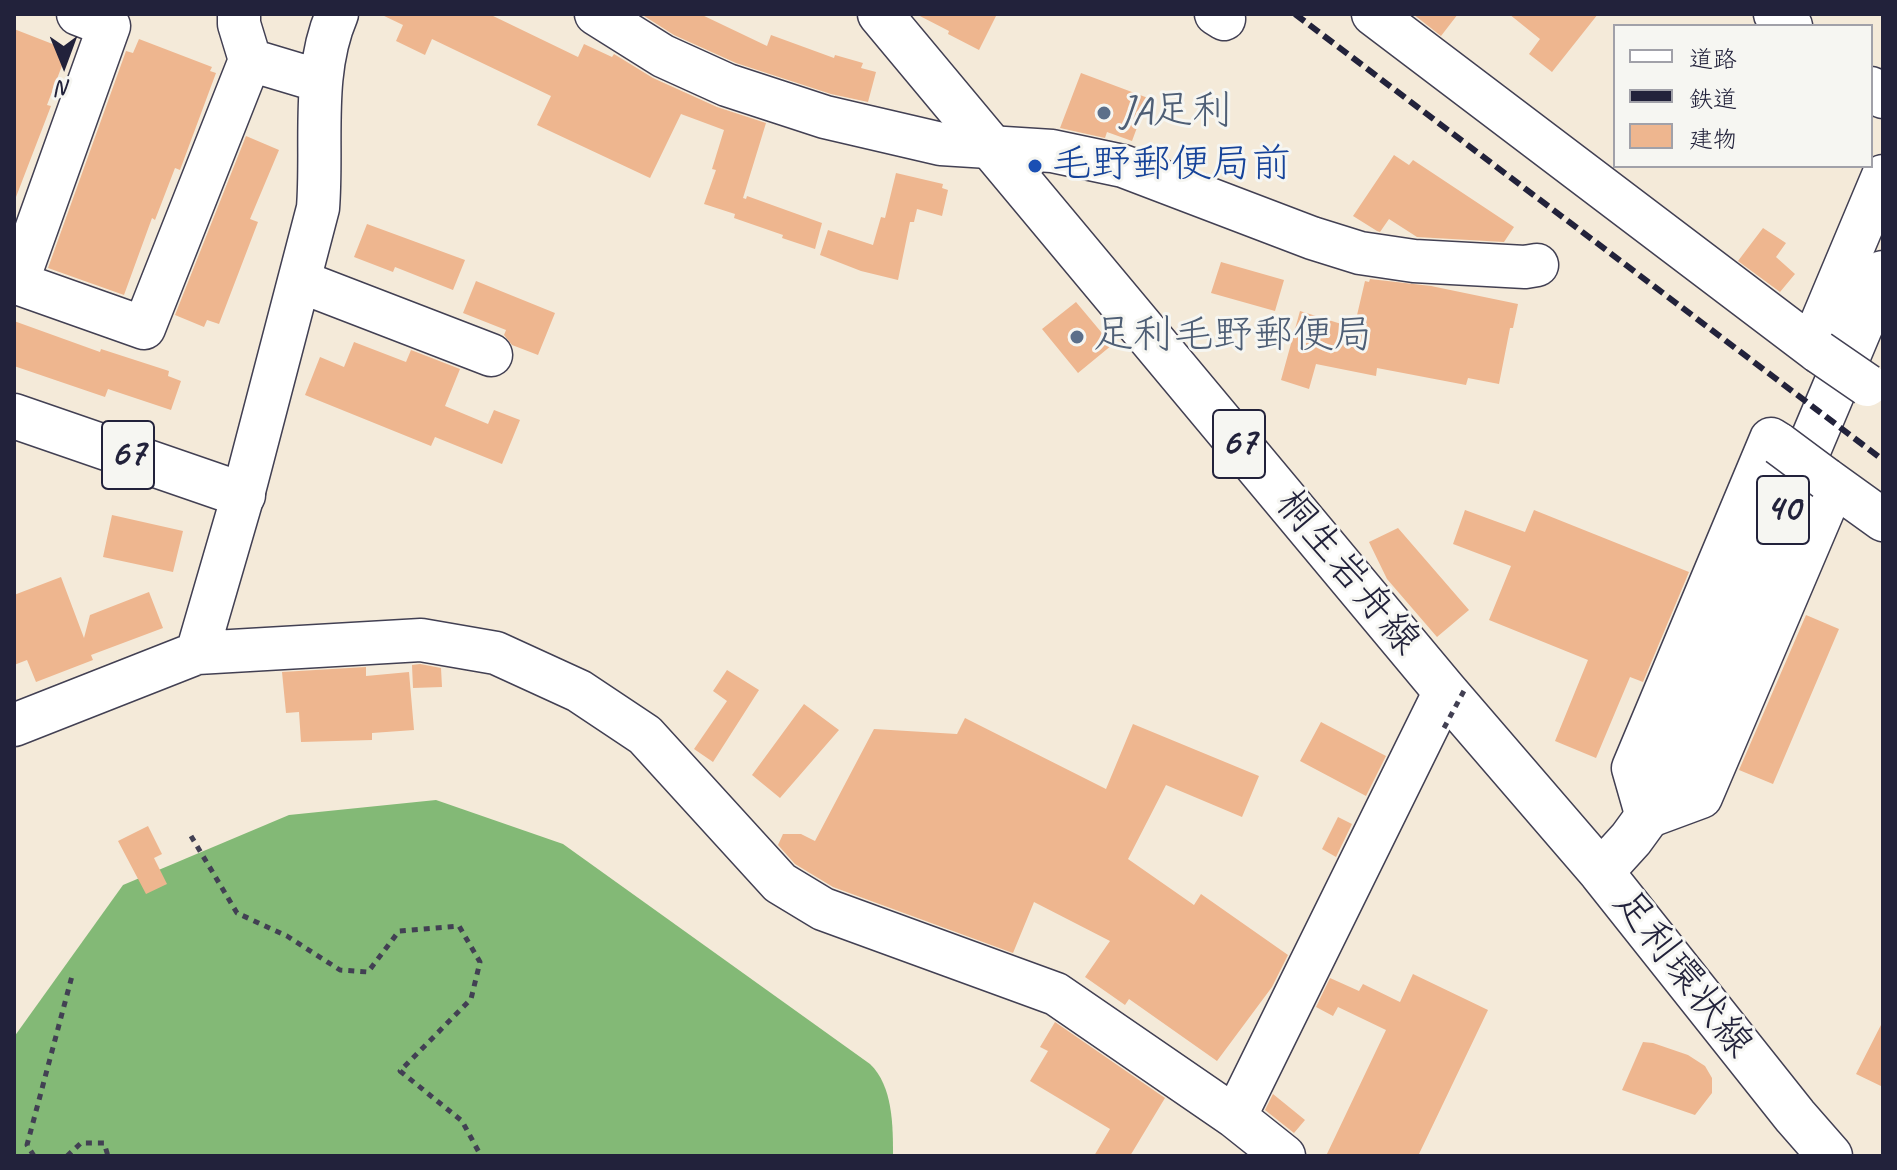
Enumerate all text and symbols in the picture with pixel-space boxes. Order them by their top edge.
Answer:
north arrow [24,24,104,104]
legend [1613,24,1873,168]
text: 道路 [1689,44,1737,74]
text: N [57,74,71,102]
text: 鉄道 [1689,84,1737,114]
place label: JA足利 [1120,89,1232,137]
marker: JA足利 [1095,104,1113,122]
text: 建物 [1689,124,1737,154]
place label: 毛野郵便局前 [1051,142,1291,190]
marker: 毛野郵便局前 [1026,157,1044,175]
place label: 足利毛野郵便局 [1093,313,1373,361]
marker: 足利毛野郵便局 [1068,328,1086,346]
road number: 67 [1213,410,1265,478]
road number: 67 [102,421,154,489]
road number: 40 [1757,476,1809,544]
street label: 桐生岩舟線 [1264,481,1430,665]
street label: 足利環状線 [1602,880,1762,1068]

